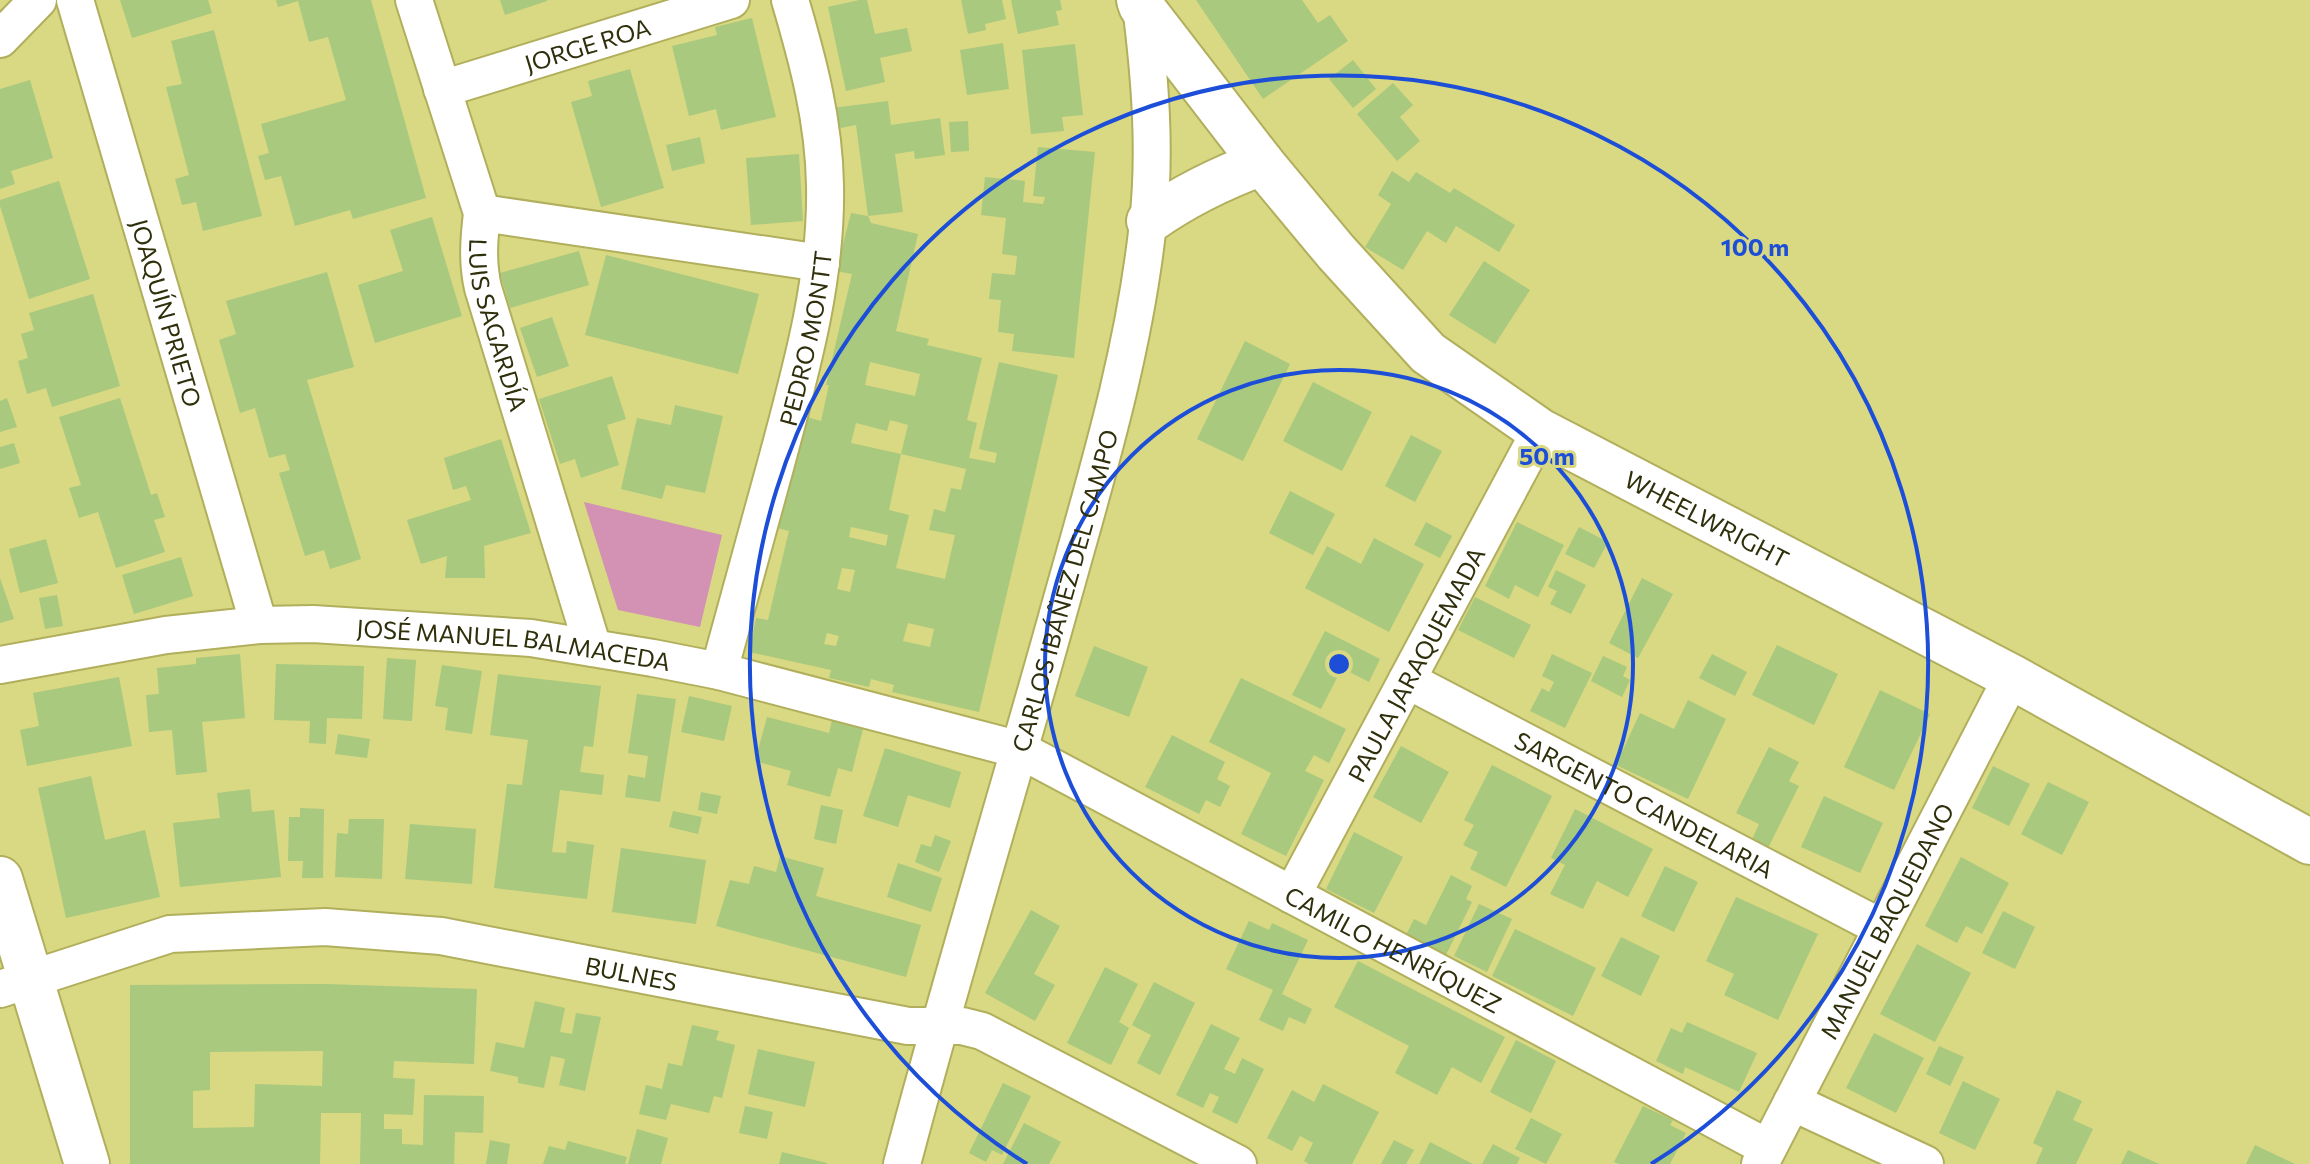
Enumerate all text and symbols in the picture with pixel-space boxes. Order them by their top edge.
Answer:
street label: JORGE ROA [521,11,654,77]
street label: JOAQUÍN PRIETO [126,215,208,410]
text: 100 m [1721,232,1789,261]
street label: LUIS SAGARDÍA [464,238,534,414]
street label: PEDRO MONTT [772,249,837,429]
street label: CARLOS IBÁÑEZ DEL CAMPO [1005,426,1123,755]
text: 50 m [1519,441,1575,470]
street label: WHEELWRIGHT [1620,463,1794,573]
street label: PAULA JARAQUEMADA [1341,542,1490,786]
street label: JOSÉ MANUEL BALMACEDA [356,612,673,676]
centre of rings [1325,650,1353,678]
street label: SARGENTO CANDELARIA [1510,725,1779,884]
street label: MANUEL BAQUEDANO [1813,798,1959,1044]
street label: CAMILO HENRÍQUEZ [1280,879,1507,1018]
street label: BULNES [583,950,680,996]

